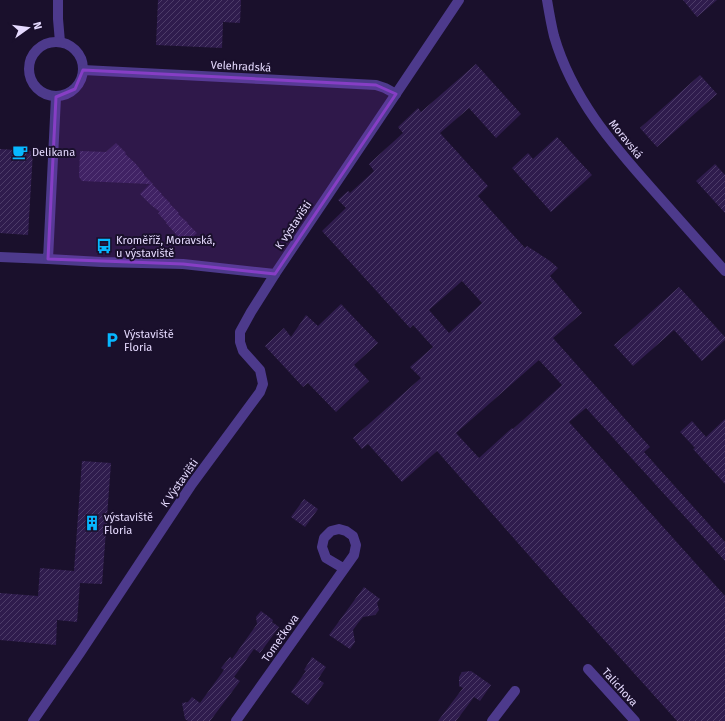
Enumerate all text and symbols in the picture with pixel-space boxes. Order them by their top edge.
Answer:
north arrow [8,8,48,48]
text: N [30,21,44,31]
street label: Velehradská [210,58,272,75]
street label: Moravská [606,117,645,162]
cafe icon: Delikana [11,143,29,161]
place label: Delikana [32,146,75,159]
street label: K výstavišti [272,199,314,252]
place label: Kroměříž, Moravská, u výstaviště [116,234,216,260]
bus stop icon: Kroměříž, Moravská, u výstaviště [95,237,113,255]
place label: Výstaviště Floria [124,328,174,354]
parking icon: Výstaviště Floria [103,331,121,349]
street label: K Výstavišti [158,456,201,510]
place label: výstaviště Floria [104,511,153,537]
building icon: výstaviště Floria [83,514,101,532]
street label: Tomečkova [259,612,302,665]
street label: Talichova [599,666,640,709]

